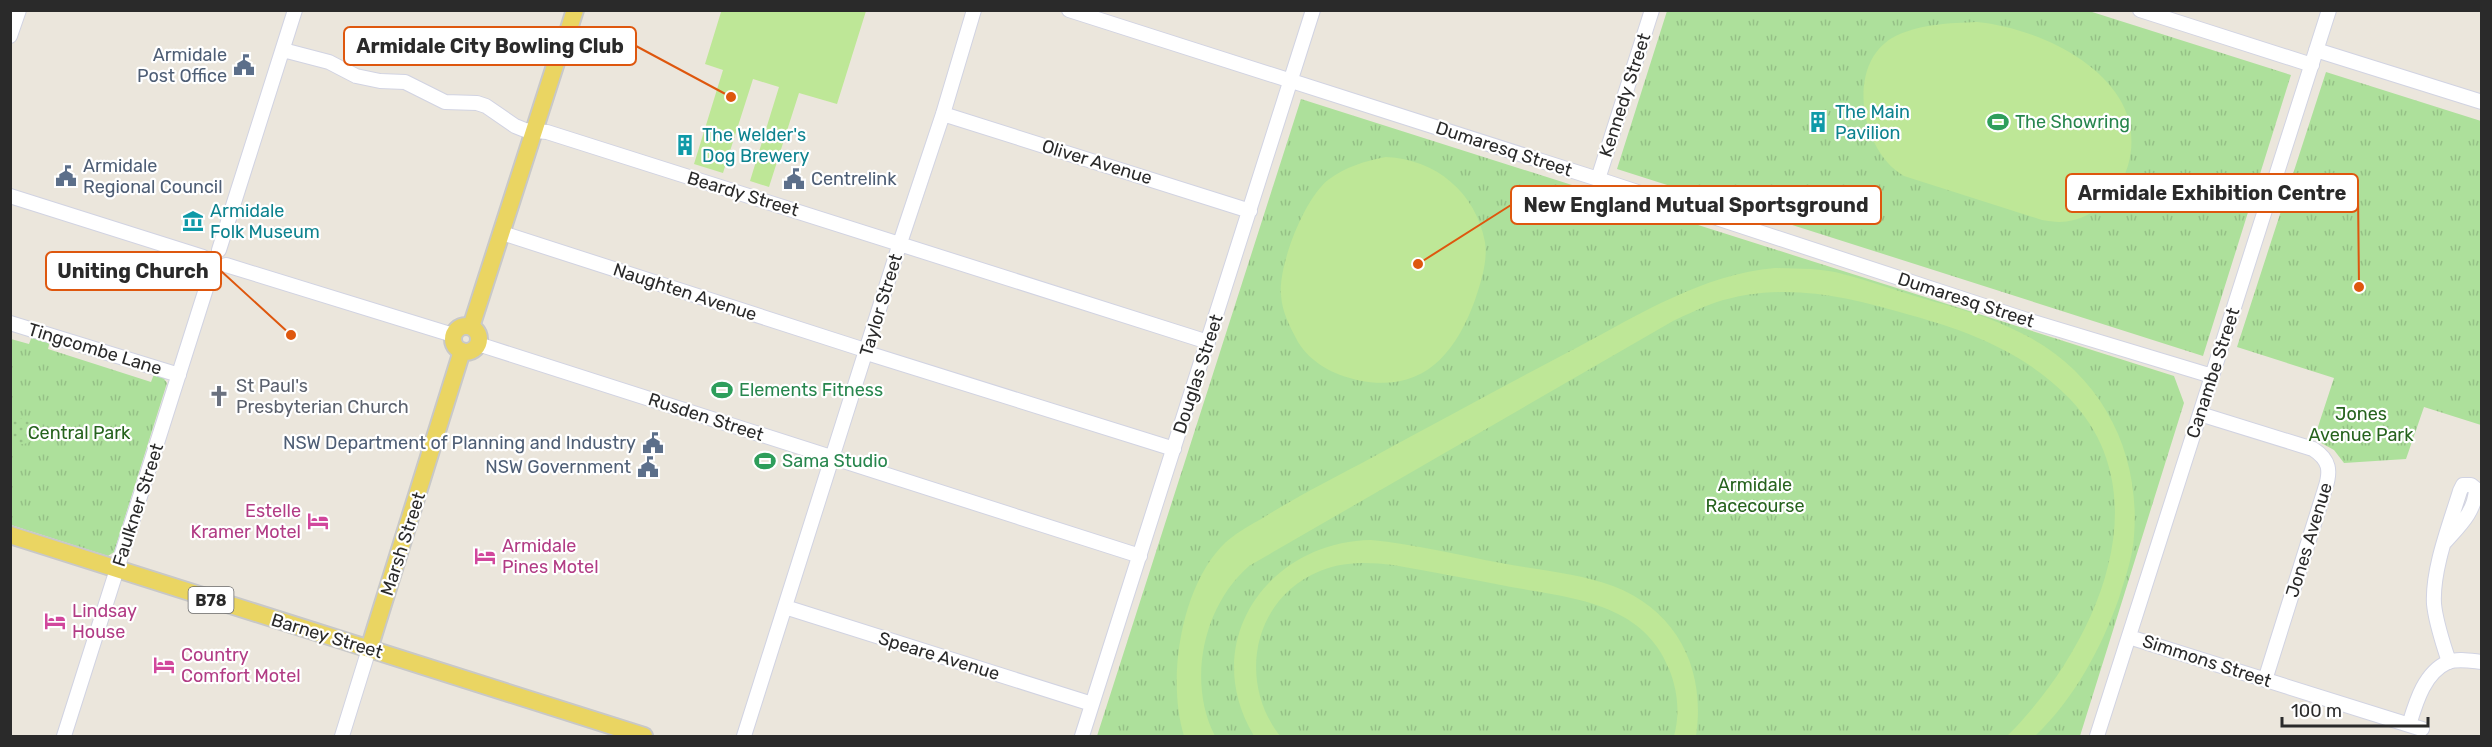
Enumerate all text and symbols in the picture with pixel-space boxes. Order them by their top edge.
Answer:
callout: Armidale City Bowling Club [344,27,636,65]
street label: Kennedy Street [1595,30,1655,160]
text: Armidale City Bowling Club [356,34,624,58]
place label: Armidale Post Office [137,44,227,87]
public building icon: Armidale Post Office [232,53,256,77]
place label: The Main Pavilion [1835,101,1910,144]
building icon: The Main Pavilion [1806,110,1830,134]
sports icon: The Showring [1986,110,2010,134]
place label: The Showring [2015,111,2130,133]
street label: Dumaresq Street [1433,117,1575,181]
place label: The Welder's Dog Brewery [702,124,810,167]
building icon: The Welder's Dog Brewery [673,133,697,157]
street label: Oliver Avenue [1039,135,1155,189]
place label: Armidale Regional Council [83,155,223,198]
public building icon: Armidale Regional Council [54,164,78,188]
street label: Beardy Street [685,167,801,221]
public building icon: Centrelink [782,167,806,191]
place label: Centrelink [811,168,897,190]
callout: Armidale Exhibition Centre [2066,174,2358,212]
text: Armidale Exhibition Centre [2078,181,2346,205]
callout: New England Mutual Sportsground [1511,186,1881,224]
text: New England Mutual Sportsground [1523,193,1869,217]
place label: Armidale Folk Museum [210,200,320,243]
museum icon: Armidale Folk Museum [181,209,205,233]
street label: Taylor Street [855,251,907,359]
callout: Uniting Church [46,252,221,290]
street label: Naughten Avenue [610,258,760,326]
text: Uniting Church [57,259,209,283]
street label: Dumaresq Street [1895,268,2037,332]
street label: Canambe Street [2182,305,2244,441]
street label: Douglas Street [1168,312,1228,436]
street label: Tingcombe Lane [25,318,165,380]
place label: St Paul's Presbyterian Church [236,375,409,418]
sports icon: Elements Fitness [710,378,734,402]
place label: Elements Fitness [739,379,883,401]
church icon: St Paul's Presbyterian Church [207,384,231,408]
street label: Rusden Street [646,388,766,446]
park label: Jones Avenue Park [2309,403,2414,446]
park label: Central Park [28,422,131,444]
public building icon: NSW Department of Planning and Industry [641,431,665,455]
place label: NSW Department of Planning and Industry [283,432,636,454]
street label: Faulkner Street [108,441,168,569]
sports icon: Sama Studio [753,449,777,473]
place label: Sama Studio [782,450,888,472]
public building icon: NSW Government [636,455,660,479]
place label: NSW Government [485,456,631,478]
park label: Armidale Racecourse [1706,474,1804,517]
street label: Jones Avenue [2281,480,2337,600]
street label: Marsh Street [376,489,430,599]
place label: Estelle Kramer Motel [191,500,301,543]
hotel icon: Estelle Kramer Motel [306,509,330,533]
place label: Armidale Pines Motel [502,535,599,578]
hotel icon: Armidale Pines Motel [473,544,497,568]
road number: B78 [188,587,234,613]
place label: Lindsay House [72,600,137,643]
hotel icon: Lindsay House [43,609,67,633]
street label: Barney Street [269,609,385,663]
street label: Speare Avenue [876,627,1002,685]
street label: Simmons Street [2140,630,2274,692]
place label: Country Comfort Motel [181,644,301,687]
hotel icon: Country Comfort Motel [152,653,176,677]
scale bar [2282,690,2428,728]
text: 100 m [2291,700,2342,722]

